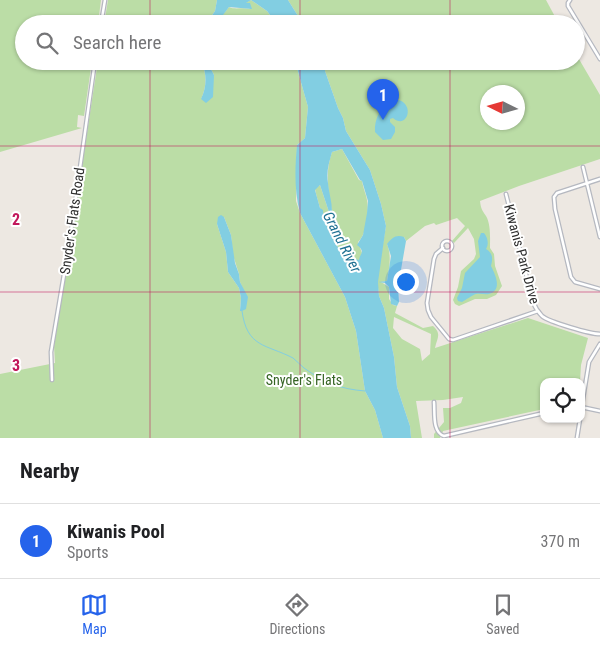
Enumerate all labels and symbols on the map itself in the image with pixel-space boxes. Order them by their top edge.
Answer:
pin: 1 [367,79,399,120]
north arrow [480,85,525,130]
street label: Snyder's Flats Road [57,167,87,275]
street label: Kiwanis Park Drive [501,202,543,306]
water label: Grand River [319,209,365,276]
text: 2 [12,210,20,229]
your location [393,269,419,295]
text: 3 [12,356,20,375]
park label: Snyder's Flats [266,372,342,388]

